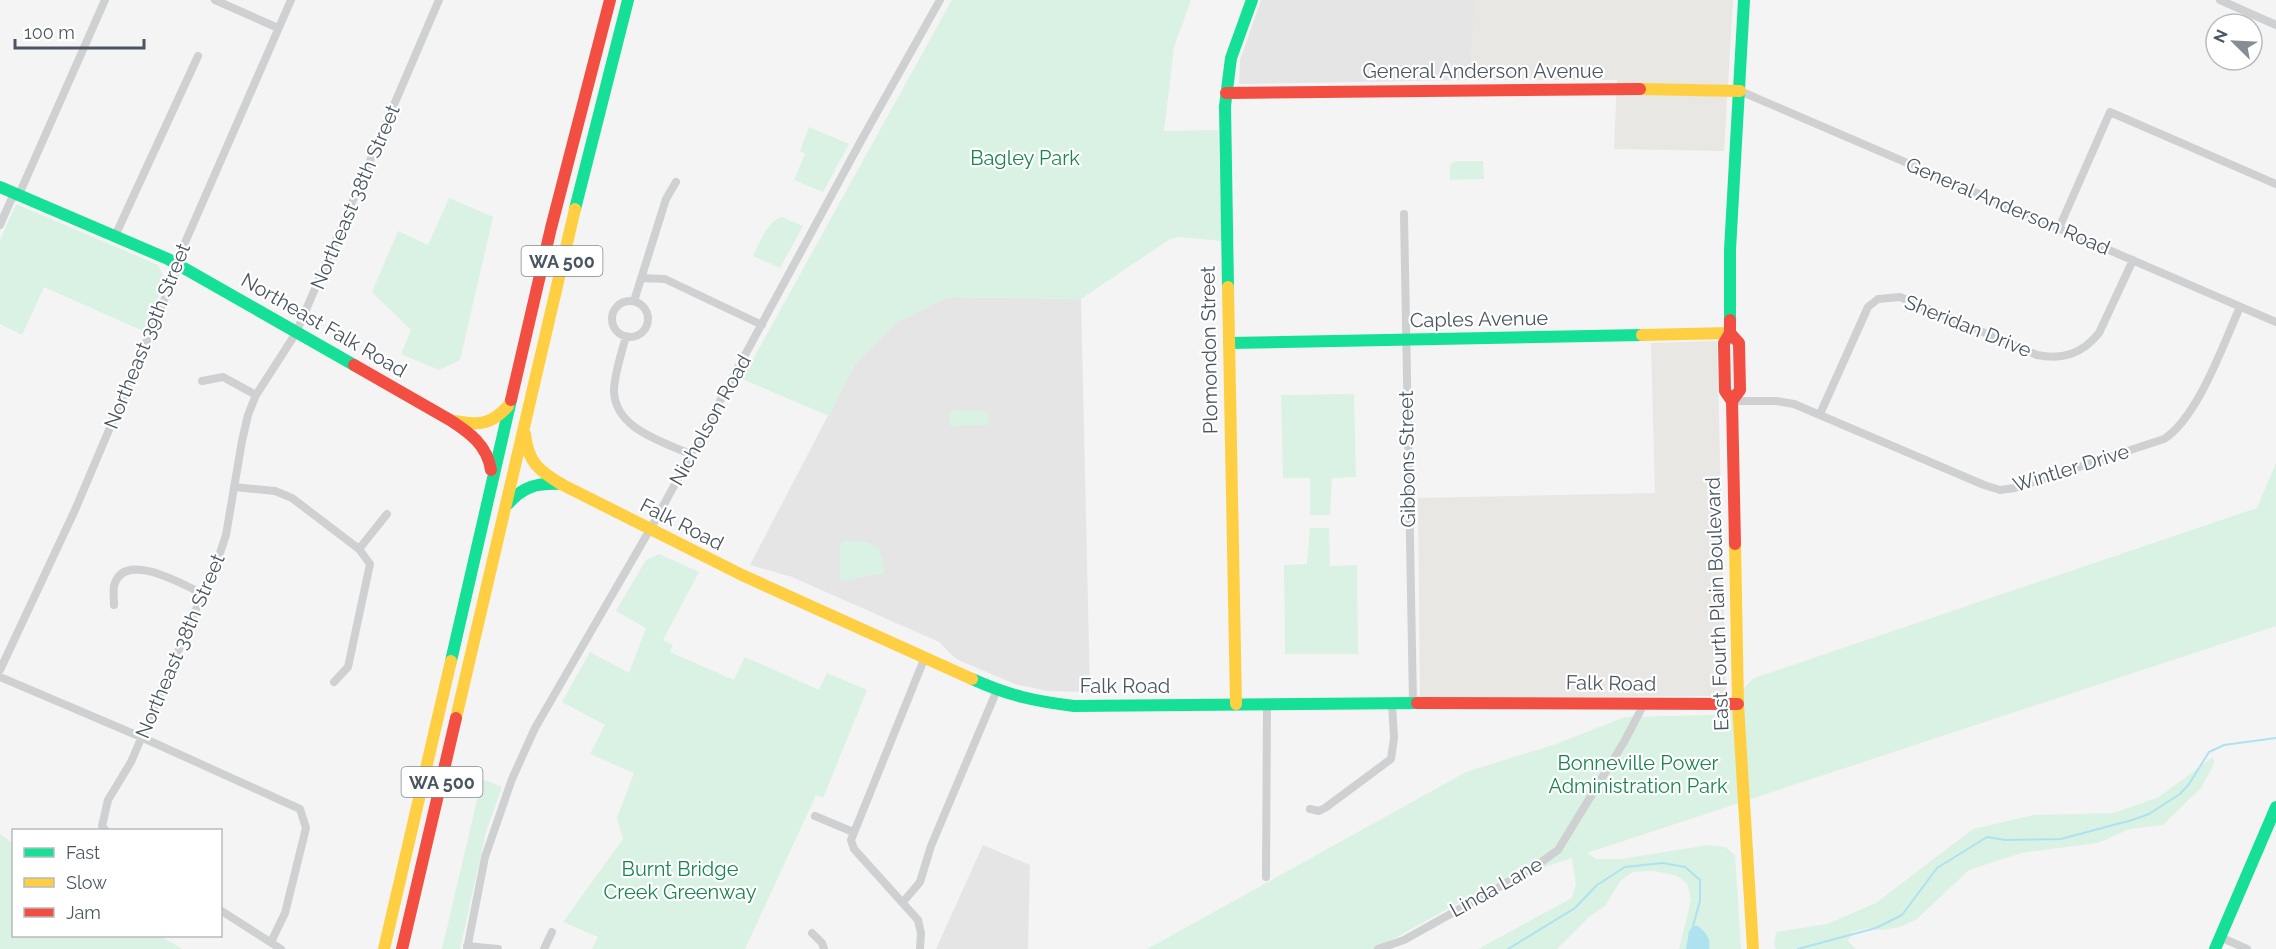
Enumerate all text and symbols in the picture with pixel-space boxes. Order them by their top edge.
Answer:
scale bar [15,12,144,50]
north arrow [2204,12,2264,72]
text: 100 m [24,22,75,43]
text: N [2210,27,2232,46]
street label: General Anderson Avenue [1363,59,1604,83]
street label: Northeast 38th Street [305,101,405,293]
park label: Bagley Park [970,146,1080,170]
street label: General Anderson Road [1902,152,2114,260]
street label: Northeast 39th Street [99,239,195,432]
road number: WA 500 [522,246,602,276]
street label: Plomondon Street [1196,265,1222,434]
street label: Northeast Falk Road [237,268,411,382]
street label: Sheridan Drive [1901,290,2035,362]
street label: Caples Avenue [1410,306,1549,332]
street label: Nicholson Road [664,350,756,490]
street label: Gibbons Street [1394,390,1420,528]
street label: Wintler Drive [2010,439,2132,497]
street label: East Fourth Plain Boulevard [1701,477,1733,731]
street label: Falk Road [636,493,728,555]
street label: Northeast 38th Street [130,550,230,742]
street label: Falk Road [1566,670,1656,696]
street label: Falk Road [1080,674,1170,698]
park label: Bonneville Power Administration Park [1548,751,1728,798]
road number: WA 500 [402,767,482,797]
legend [12,829,222,937]
text: Fast [66,842,100,863]
street label: Linda Lane [1446,852,1547,922]
park label: Burnt Bridge Creek Greenway [604,857,757,904]
text: Slow [66,872,107,893]
text: Jam [66,902,101,923]

